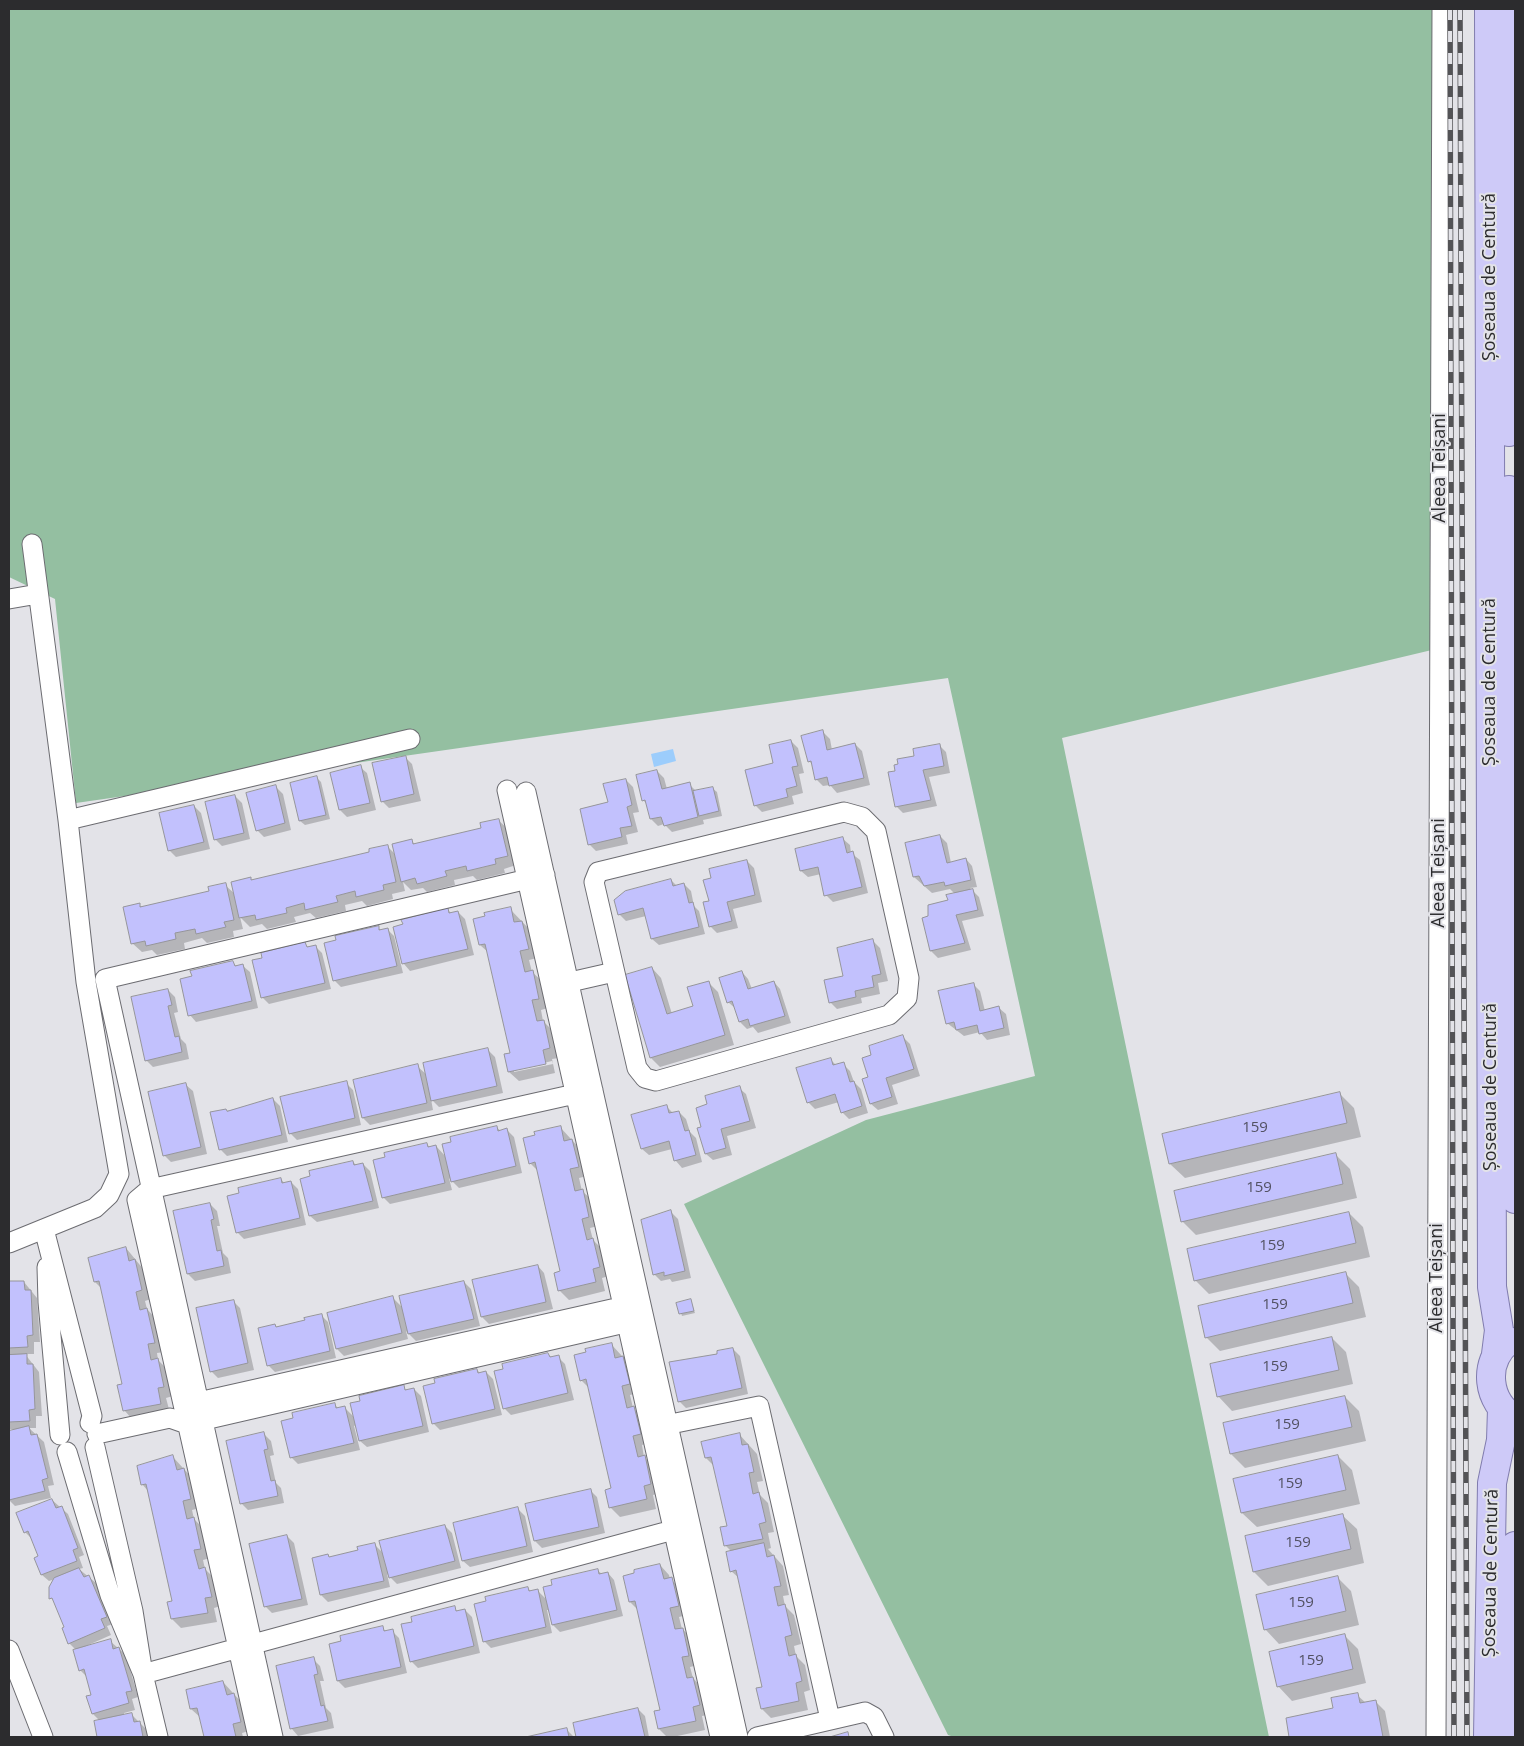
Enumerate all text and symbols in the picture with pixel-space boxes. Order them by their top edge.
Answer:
street label: Șoseaua de Centură [1479,193,1501,361]
street label: Aleea Teișani [1429,413,1451,523]
street label: Șoseaua de Centură [1479,598,1501,766]
street label: Aleea Teișani [1428,818,1450,928]
street label: Șoseaua de Centură [1480,1003,1502,1171]
house number: 159 [1242,1119,1268,1137]
house number: 159 [1246,1179,1272,1197]
street label: Aleea Teișani [1426,1223,1448,1333]
house number: 159 [1259,1237,1285,1255]
house number: 159 [1262,1296,1288,1314]
house number: 159 [1262,1358,1288,1376]
house number: 159 [1274,1416,1300,1434]
house number: 159 [1277,1475,1303,1493]
street label: Șoseaua de Centură [1479,1489,1503,1657]
house number: 159 [1285,1534,1311,1552]
house number: 159 [1288,1594,1314,1612]
house number: 159 [1298,1652,1324,1670]

